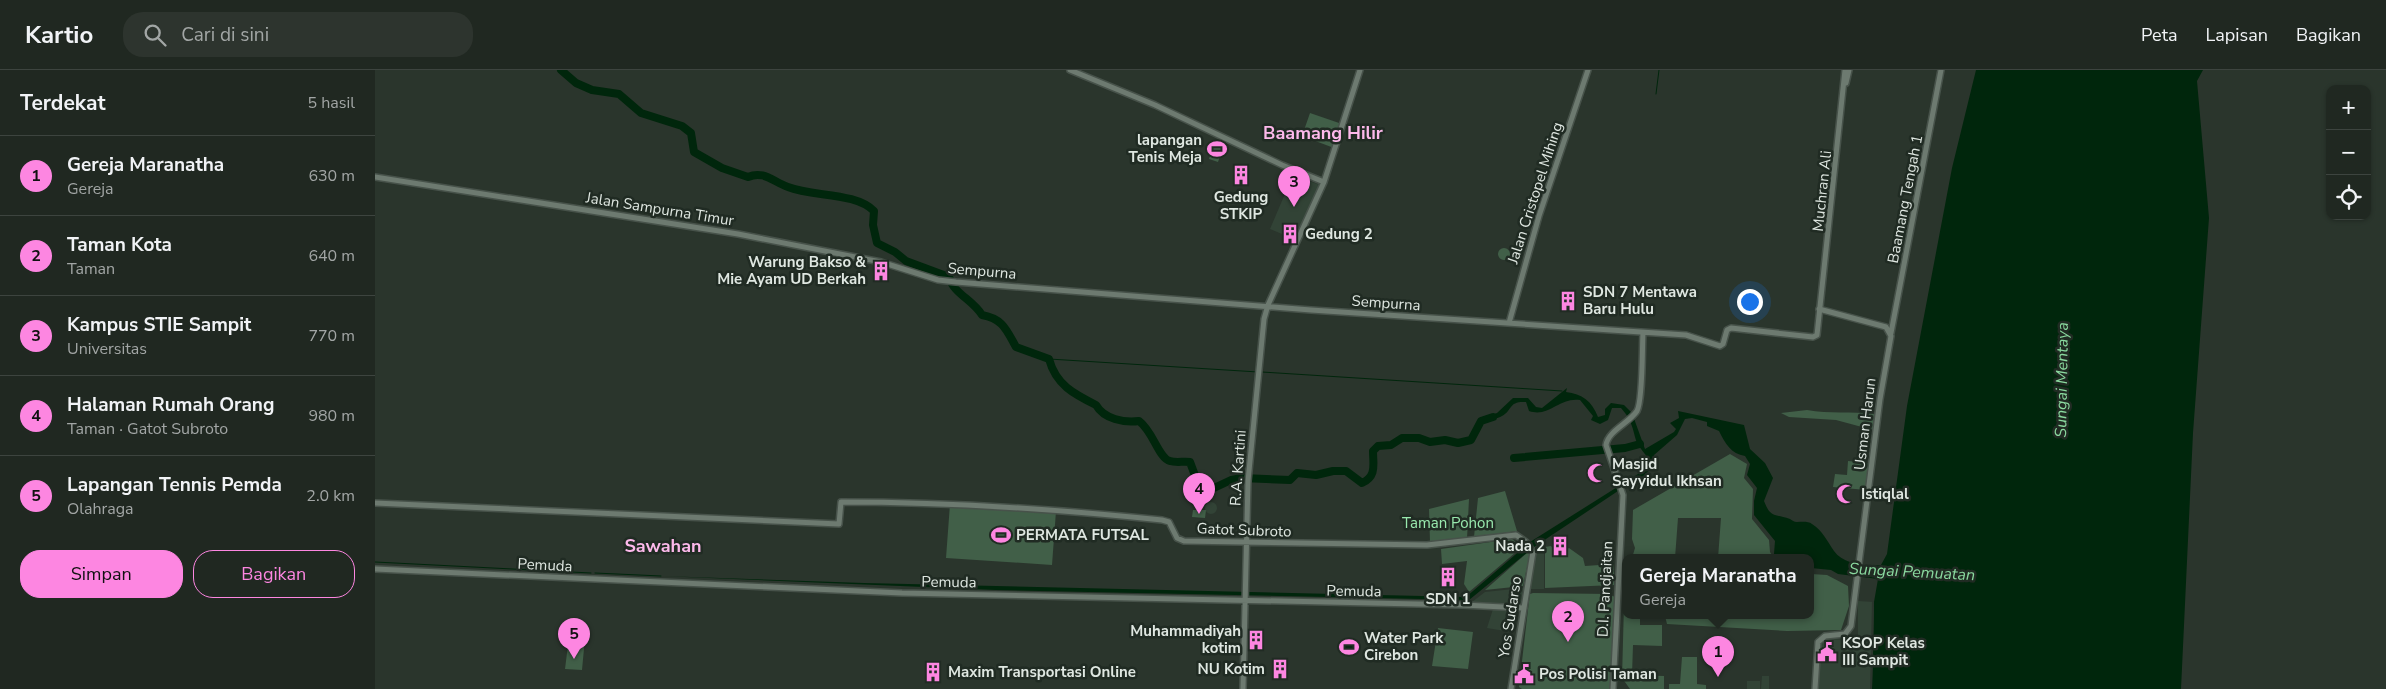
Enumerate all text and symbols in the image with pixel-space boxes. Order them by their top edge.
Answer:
search box [123,12,473,57]
text: Kartio [25,19,93,51]
icon: search [141,21,169,49]
text: Cari di sini [181,22,269,48]
text: Peta [2141,23,2177,47]
text: Lapisan [2205,23,2268,47]
text: Bagikan [2296,23,2361,47]
map controls [2326,85,2371,220]
button: + [2326,85,2371,130]
text: Terdekat [20,89,106,117]
text: 5 hasil [308,92,355,114]
street label: Jalan Cristopel Mihing [1502,120,1567,267]
district label: Baamang Hilir [1263,121,1383,145]
place label: lapangan Tenis Meja [1129,130,1202,167]
button: − [2326,130,2371,175]
street label: Baamang Tengah 1 [1883,133,1927,265]
sports icon: lapangan Tenis Meja [1206,138,1228,160]
street label: Muchran Ali [1808,150,1836,232]
text: Gereja Maranatha [67,152,224,178]
building icon: Gedung STKIP [1230,164,1252,186]
text: 1 [31,165,41,187]
text: 630 m [308,165,355,187]
pin: 3 [1278,166,1310,207]
button: locate [2326,175,2371,220]
text: Gereja [67,178,114,200]
street label: Jalan Sampurna Timur [584,187,736,231]
place label: Gedung STKIP [1214,187,1268,224]
building icon: Gedung 2 [1279,223,1301,245]
place label: Gedung 2 [1305,224,1373,244]
text: Taman Kota [67,232,172,258]
text: 2 [31,245,41,267]
text: 640 m [308,245,355,267]
place label: Warung Bakso & Mie Ayam UD Berkah [717,252,867,289]
text: Taman [67,258,115,280]
street label: Sempurna [947,258,1017,284]
building icon: Warung Bakso & Mie Ayam UD Berkah [870,260,892,282]
place label: SDN 7 Mentawa Baru Hulu [1583,282,1697,319]
your location [1737,289,1763,315]
building icon: SDN 7 Mentawa Baru Hulu [1557,290,1579,312]
street label: Sempurna [1351,291,1421,315]
text: Kampus STIE Sampit [67,312,251,338]
water label: Sungai Mentaya [2050,322,2074,438]
text: 3 [31,325,41,347]
text: 770 m [308,325,355,347]
text: Universitas [67,338,147,360]
street label: Usman Harun [1849,377,1881,471]
text: Halaman Rumah Orang [67,392,274,418]
text: 4 [31,405,41,427]
text: 980 m [308,405,355,427]
text: Taman · Gatot Subroto [67,418,228,440]
street label: R.A. Kartini [1225,429,1251,507]
place label: Masjid Sayyidul Ikhsan [1612,454,1722,491]
mosque icon: Masjid Sayyidul Ikhsan [1586,462,1608,484]
text: Lapangan Tennis Pemda [67,472,282,498]
pin: 4 [1183,473,1215,514]
mosque icon: Istiqlal [1835,483,1857,505]
place label: Istiqlal [1861,484,1909,504]
text: 5 [31,485,41,507]
text: 2.0 km [306,485,355,507]
text: Olahraga [67,498,134,520]
park label: Taman Pohon [1402,513,1494,533]
street label: Gatot Subroto [1196,518,1292,542]
sports icon: PERMATA FUTSAL [990,524,1012,546]
place label: PERMATA FUTSAL [1016,525,1149,545]
district label: Sawahan [624,534,702,558]
building icon: Nada 2 [1549,535,1571,557]
place label: Nada 2 [1495,536,1545,556]
street label: D.I. Pandjaitan [1592,540,1618,638]
button: Simpan [20,550,183,598]
button: Bagikan [193,550,355,598]
street label: Pemuda [517,554,573,576]
popup [1622,554,1814,619]
water label: Sungai Pemuatan [1848,558,1976,586]
text: Gereja Maranatha [1639,563,1797,589]
building icon: SDN 1 [1437,566,1459,588]
street label: Pemuda [921,572,977,592]
street label: Yos Sudarso [1494,575,1526,660]
street label: Pemuda [1326,581,1382,601]
place label: SDN 1 [1425,589,1471,609]
text: Gereja [1639,589,1686,611]
pin: 2 [1552,601,1584,642]
pin: 5 [558,618,590,659]
place label: Muhammadiyah kotim [1130,621,1241,658]
place label: Water Park Cirebon [1364,628,1444,665]
building icon: Muhammadiyah kotim [1245,629,1267,651]
place label: KSOP Kelas III Sampit [1842,633,1925,670]
sports icon: Water Park Cirebon [1338,636,1360,658]
pin: 1 [1702,636,1734,677]
public building icon: KSOP Kelas III Sampit [1816,641,1838,663]
building icon: NU Kotim [1269,658,1291,680]
place label: NU Kotim [1198,659,1265,679]
building icon: Maxim Transportasi Online [922,661,944,683]
place label: Maxim Transportasi Online [948,662,1136,682]
public building icon: Pos Polisi Taman [1513,663,1535,685]
place label: Pos Polisi Taman [1539,664,1657,684]

